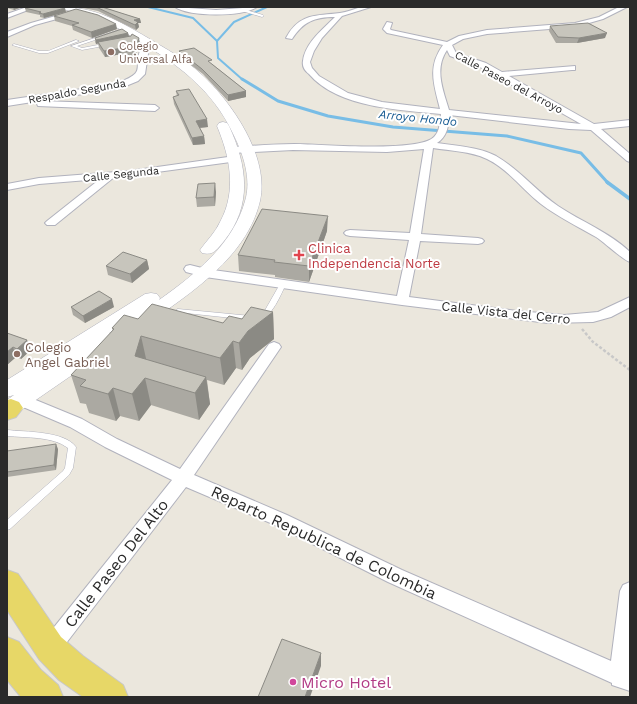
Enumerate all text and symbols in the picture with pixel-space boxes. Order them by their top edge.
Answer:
place label: Colegio Universal Alfa [119,40,192,66]
marker: Colegio Universal Alfa [106,47,116,57]
street label: Calle Paseo del Arroyo [453,48,565,116]
street label: Respaldo Segunda [27,76,127,106]
water label: Arroyo Hondo [377,107,458,129]
street label: Calle Segunda [82,164,160,185]
place label: Clinica Independencia Norte [308,241,440,271]
marker: Clinica Independencia Norte [293,249,305,261]
street label: Calle Vista del Cerro [441,298,571,327]
place label: Colegio Angel Gabriel [25,340,109,370]
marker: Colegio Angel Gabriel [12,349,22,359]
street label: Reparto Republica de Colombia [208,482,440,603]
street label: Calle Paseo Del Alto [60,495,172,631]
place label: Micro Hotel [301,673,391,692]
marker: Micro Hotel [288,677,298,687]

